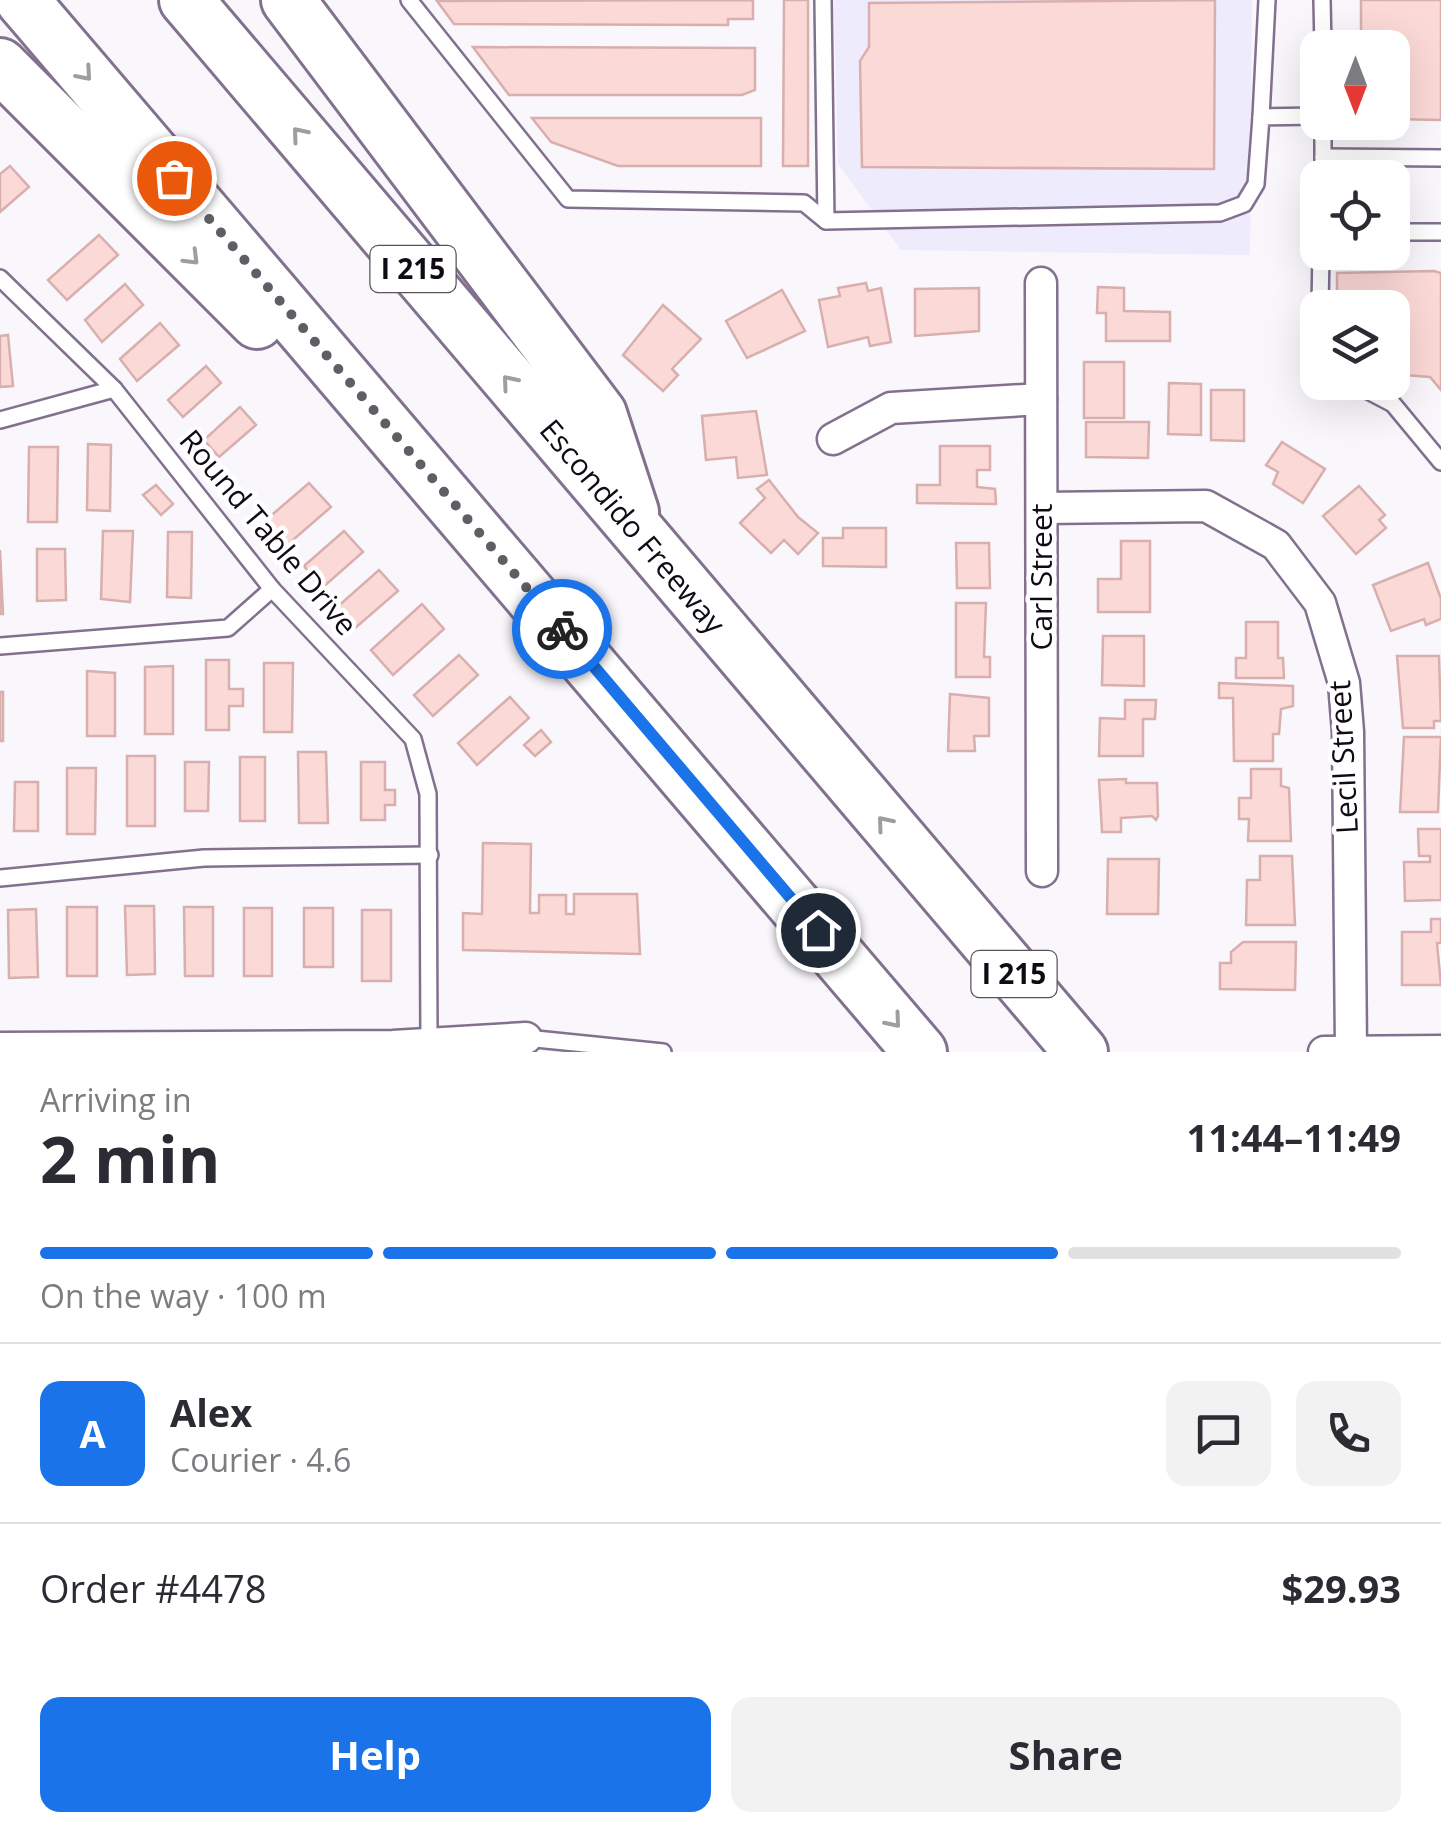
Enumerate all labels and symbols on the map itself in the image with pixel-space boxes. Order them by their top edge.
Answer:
north arrow [1300,30,1410,140]
one-way arrow [73,63,91,81]
one-way arrow [293,128,311,146]
pin [132,136,217,221]
one-way arrow [181,246,199,264]
road number: I 215 [370,246,456,292]
one-way arrow [503,376,521,394]
street label: Escondido Freeway [531,410,736,643]
street label: Round Table Drive [171,421,367,644]
street label: Carl Street [1020,504,1061,650]
courier [512,579,612,679]
street label: Lecil Street [1318,679,1367,835]
one-way arrow [877,816,895,834]
pin [776,888,861,973]
road number: I 215 [972,951,1056,997]
one-way arrow [883,1010,901,1028]

